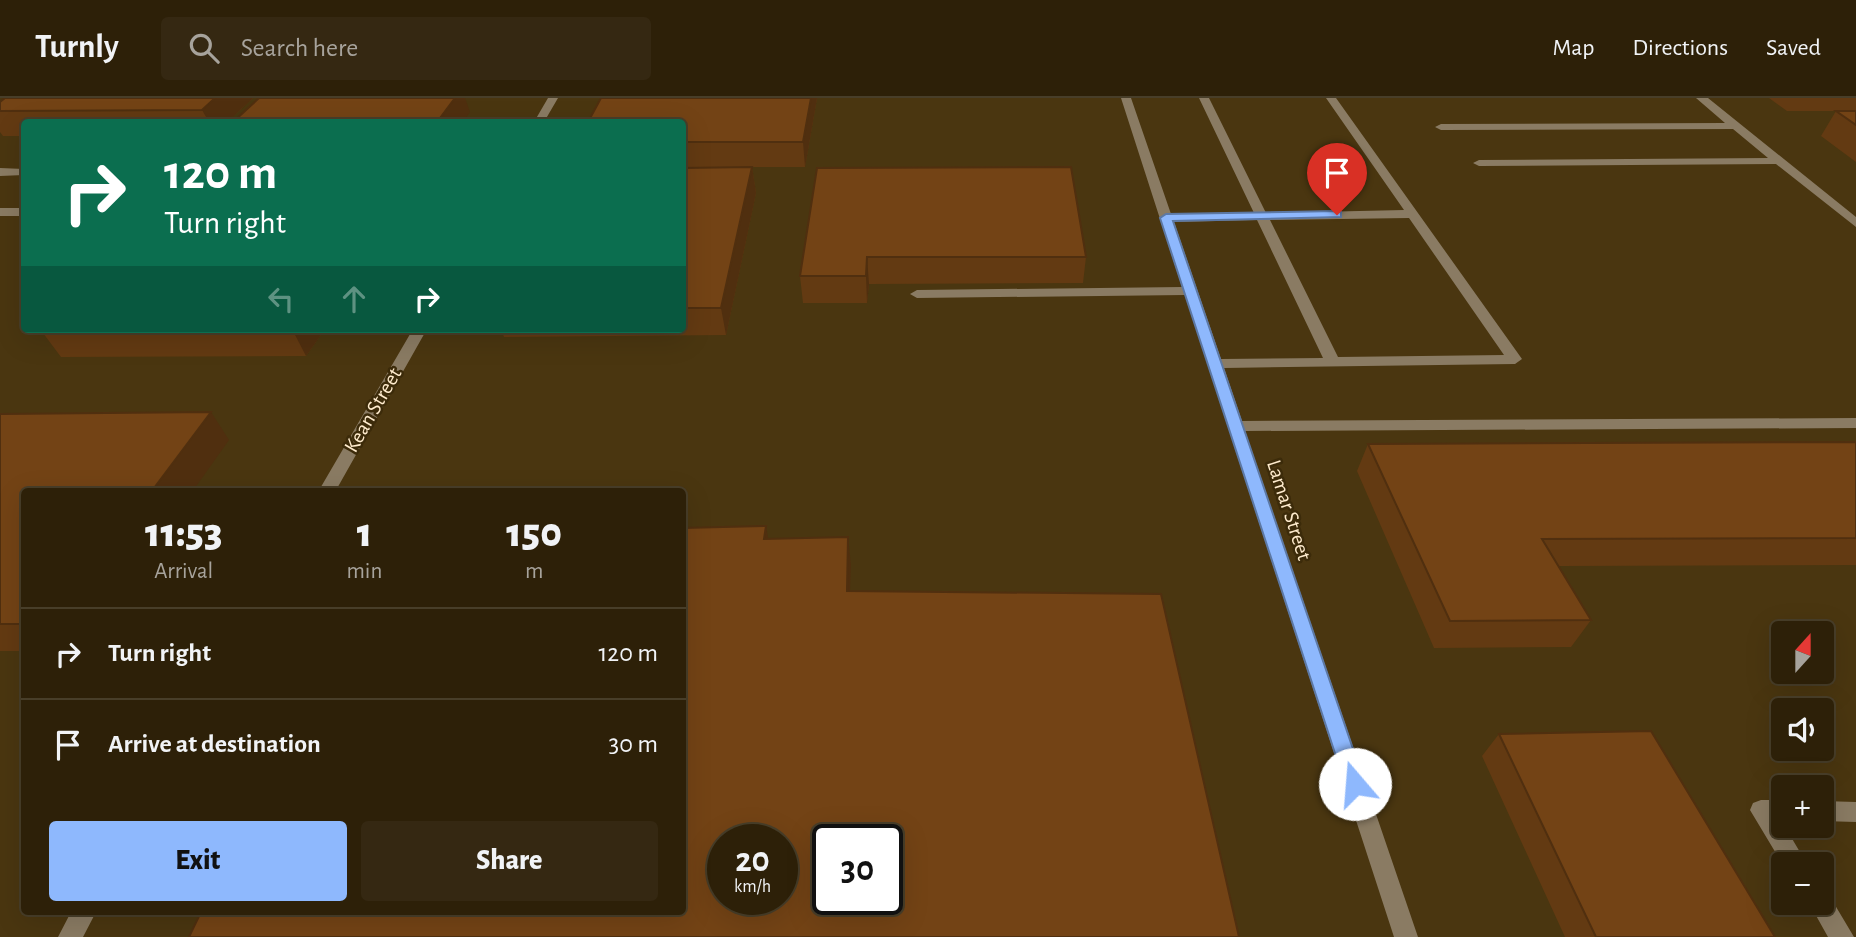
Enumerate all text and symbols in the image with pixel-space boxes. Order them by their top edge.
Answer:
search box [161,17,651,80]
icon: search [185,29,223,67]
text: Turnly [35,31,119,64]
text: Search here [241,35,358,61]
text: Map [1552,36,1594,60]
text: Directions [1632,36,1728,60]
text: Saved [1766,36,1821,60]
pin [1307,143,1367,215]
icon: right [49,147,140,238]
text: 120 m [164,149,277,198]
icon: arrive [1318,154,1356,192]
text: Turn right [164,207,286,239]
icon: left [262,280,300,318]
icon: ahead [335,280,373,318]
icon: right [408,280,446,318]
street label: Kean Street [340,364,406,456]
street label: Lamar Street [1263,457,1315,563]
text: 11:53 [145,512,222,554]
text: 1 [357,512,372,554]
text: 150 [506,512,562,554]
text: Arrival [154,560,213,583]
text: min [346,560,382,583]
text: m [525,560,543,583]
north arrow [1771,621,1834,684]
map controls [1771,621,1834,915]
icon: right [49,635,87,673]
text: Turn right [108,640,211,666]
text: 120 m [598,640,658,666]
button: sound [1771,698,1834,761]
icon: arrive [49,726,87,764]
text: Arrive at destination [108,731,321,757]
text: 30 m [608,731,658,757]
position arrow [1318,747,1392,821]
button: + [1771,775,1834,838]
button: Exit [49,821,347,901]
button: Share [361,821,658,901]
speed limit sign: 30 [812,824,903,915]
text: 20 [735,843,770,878]
button: − [1771,852,1834,915]
text: km/h [734,878,771,896]

